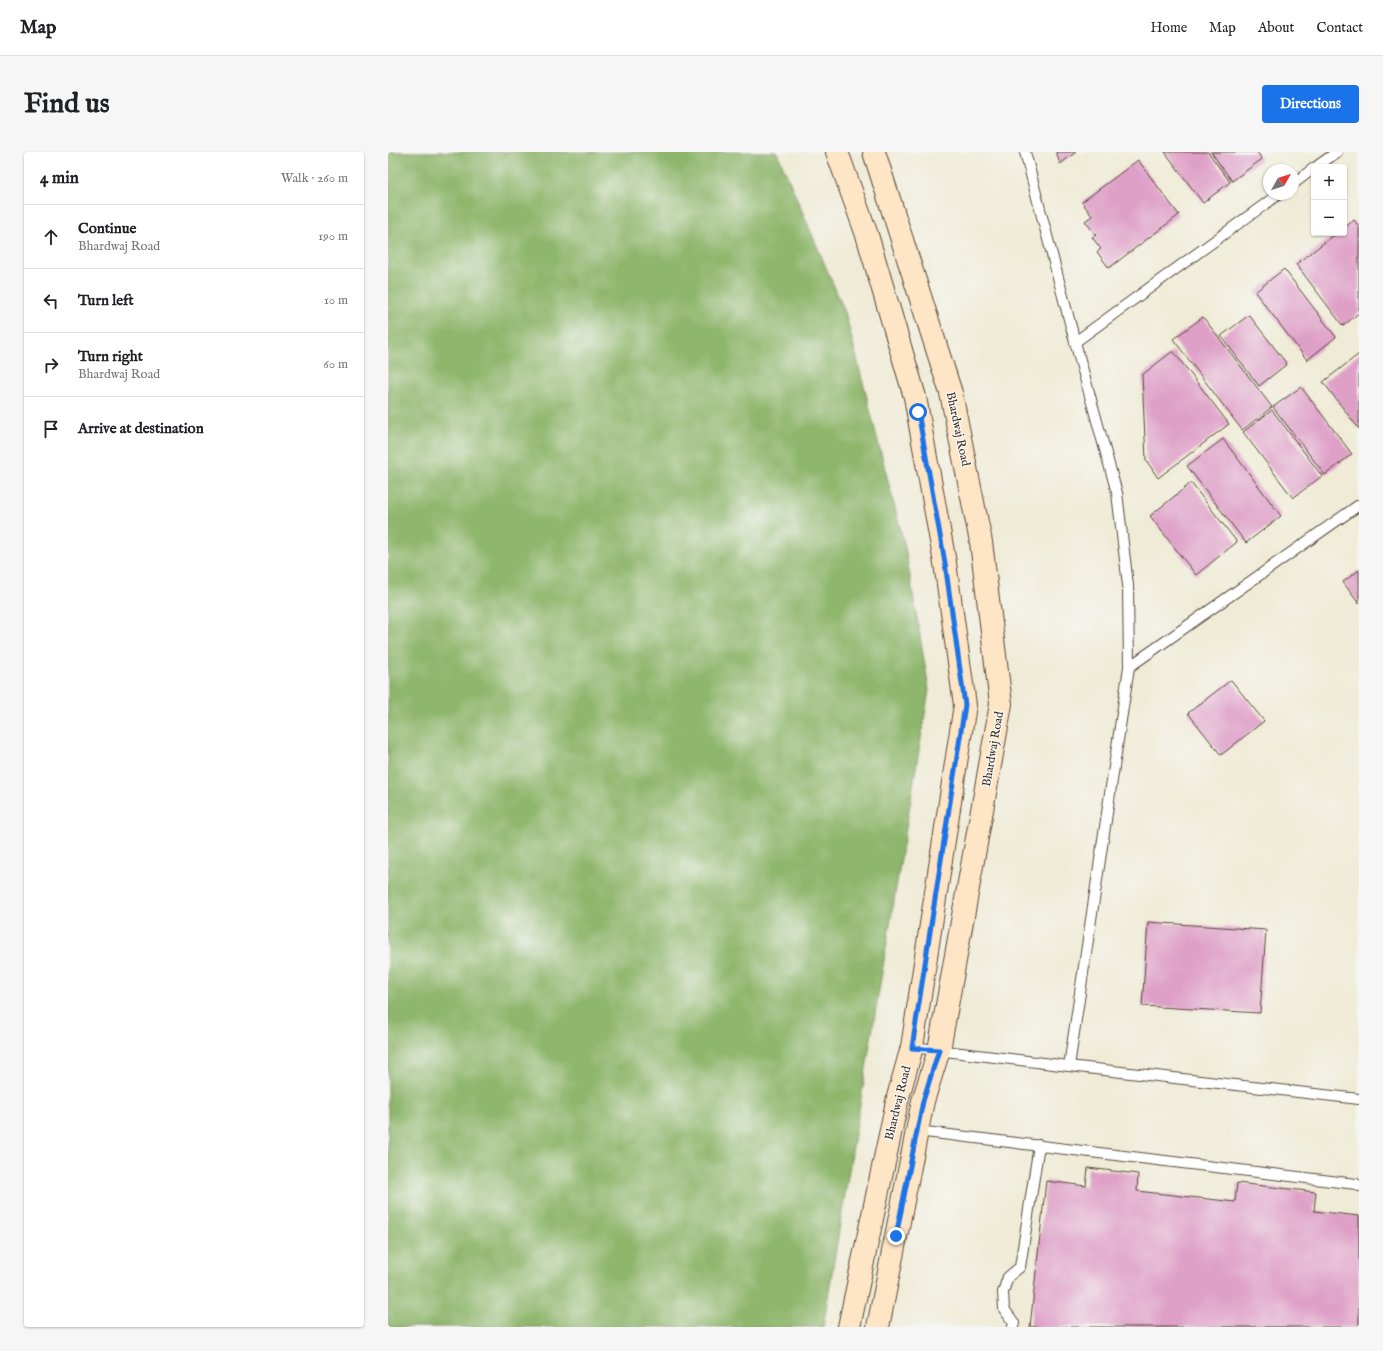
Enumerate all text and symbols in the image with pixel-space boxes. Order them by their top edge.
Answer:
text: Map [20,16,56,40]
text: Home [1151,19,1187,37]
text: Map [1209,19,1236,37]
text: About [1258,19,1294,37]
text: Contact [1316,19,1363,37]
button: Directions [1262,85,1359,123]
text: Find us [24,87,110,122]
north arrow [1263,164,1299,200]
map controls [1311,164,1347,236]
button: + [1311,164,1347,200]
text: 4 min [40,168,79,189]
text: Walk · 260 m [281,170,348,187]
button: − [1311,200,1347,236]
text: Continue [78,219,136,238]
icon: ahead [40,226,62,248]
text: 190 m [318,228,348,245]
text: Bhardwaj Road [78,238,160,255]
icon: left [40,290,62,312]
text: Turn left [78,291,134,310]
text: 10 m [324,292,348,309]
text: Turn right [78,347,143,366]
icon: right [40,354,62,376]
text: 60 m [323,356,348,373]
text: Bhardwaj Road [78,366,160,383]
street label: Bhardwaj Road [943,390,973,468]
route start [909,403,927,421]
icon: arrive [40,418,62,440]
text: Arrive at destination [78,419,204,438]
street label: Bhardwaj Road [979,710,1007,788]
street label: Bhardwaj Road [882,1064,915,1142]
route end [887,1227,905,1245]

